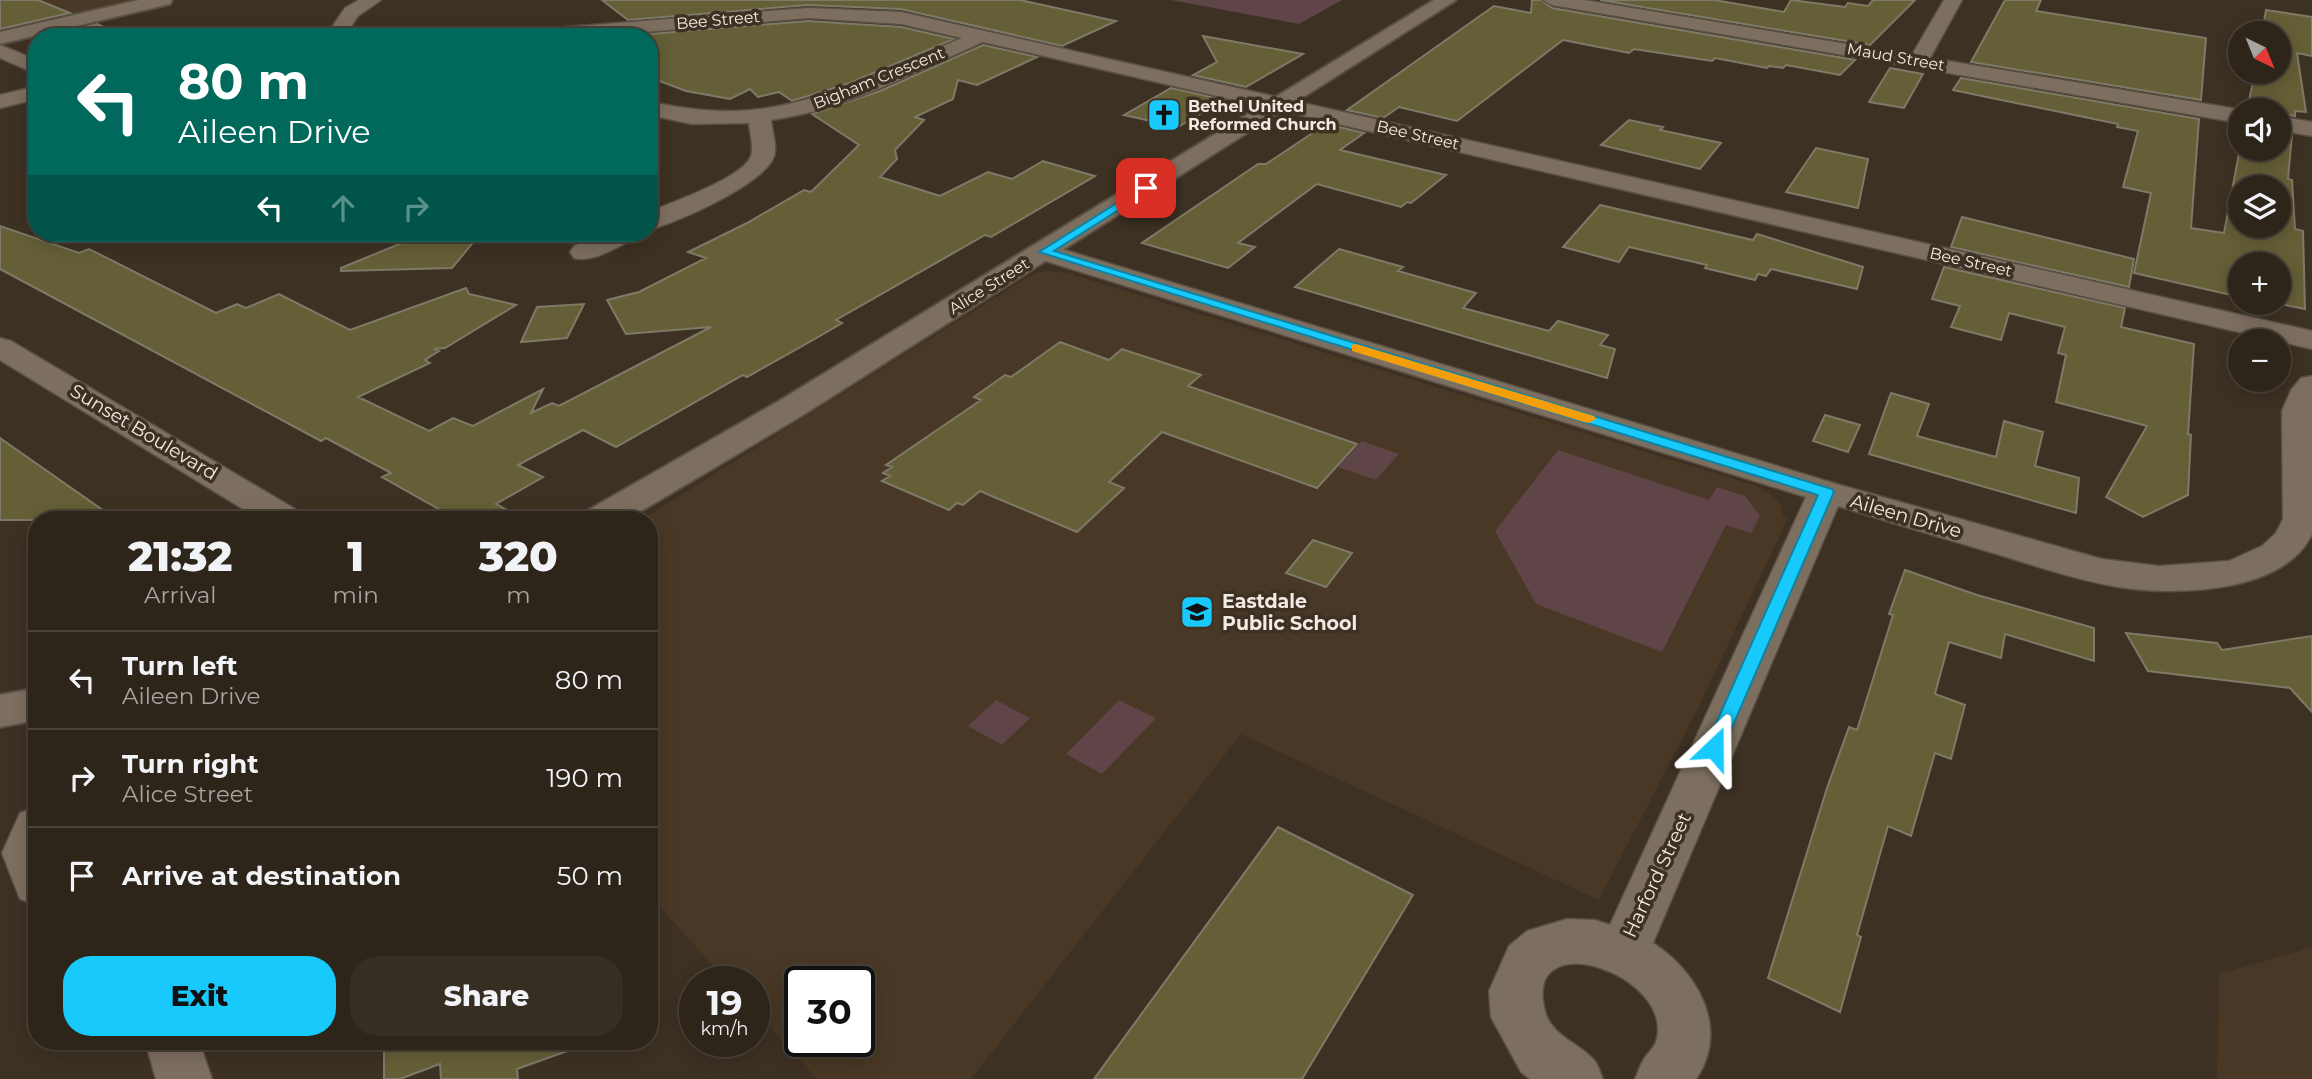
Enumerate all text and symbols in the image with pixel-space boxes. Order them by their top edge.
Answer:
street label: Bee Street [675,7,761,33]
north arrow [2228,21,2291,84]
map controls [2228,21,2291,392]
street label: Maud Street [1846,39,1947,75]
street label: Bigham Crescent [811,43,948,113]
text: 80 m [178,52,309,111]
icon: left [63,56,154,147]
church icon: Bethel United Reformed Church [1145,96,1183,134]
place label: Bethel United Reformed Church [1188,97,1337,134]
button: sound [2228,98,2291,161]
text: Aileen Drive [178,112,371,151]
street label: Bee Street [1375,116,1462,154]
pin [1116,158,1176,218]
icon: arrive [1127,169,1165,207]
button: layers [2228,175,2291,238]
icon: left [251,189,289,227]
icon: ahead [324,189,362,227]
icon: right [397,189,435,227]
street label: Bee Street [1928,243,2015,281]
button: + [2228,252,2291,315]
street label: Alice Street [945,254,1033,318]
button: − [2228,329,2291,392]
street label: Sunset Boulevard [66,379,222,485]
street label: Aileen Drive [1848,489,1964,543]
text: 21:32 [128,530,232,582]
text: 1 [347,530,364,582]
text: 320 [479,530,558,582]
text: Arrival [144,581,217,609]
text: min [333,581,379,609]
text: m [506,581,531,609]
place label: Eastdale Public School [1222,590,1357,635]
school or university icon: Eastdale Public School [1178,593,1216,631]
text: Turn left [122,650,238,682]
icon: left [63,661,101,699]
text: 80 m [555,664,623,696]
text: Aileen Drive [122,682,260,710]
position arrow [1677,711,1751,785]
text: Turn right [122,748,258,780]
icon: right [63,759,101,797]
text: 190 m [546,762,623,794]
text: Alice Street [122,780,253,808]
street label: Harford Street [1618,809,1696,941]
icon: arrive [63,857,101,895]
text: Arrive at destination [122,860,401,892]
text: 50 m [557,860,623,892]
button: Exit [63,956,336,1036]
button: Share [350,956,623,1036]
speed limit sign: 30 [784,966,875,1057]
text: 19 [706,981,743,1024]
text: km/h [700,1018,749,1040]

